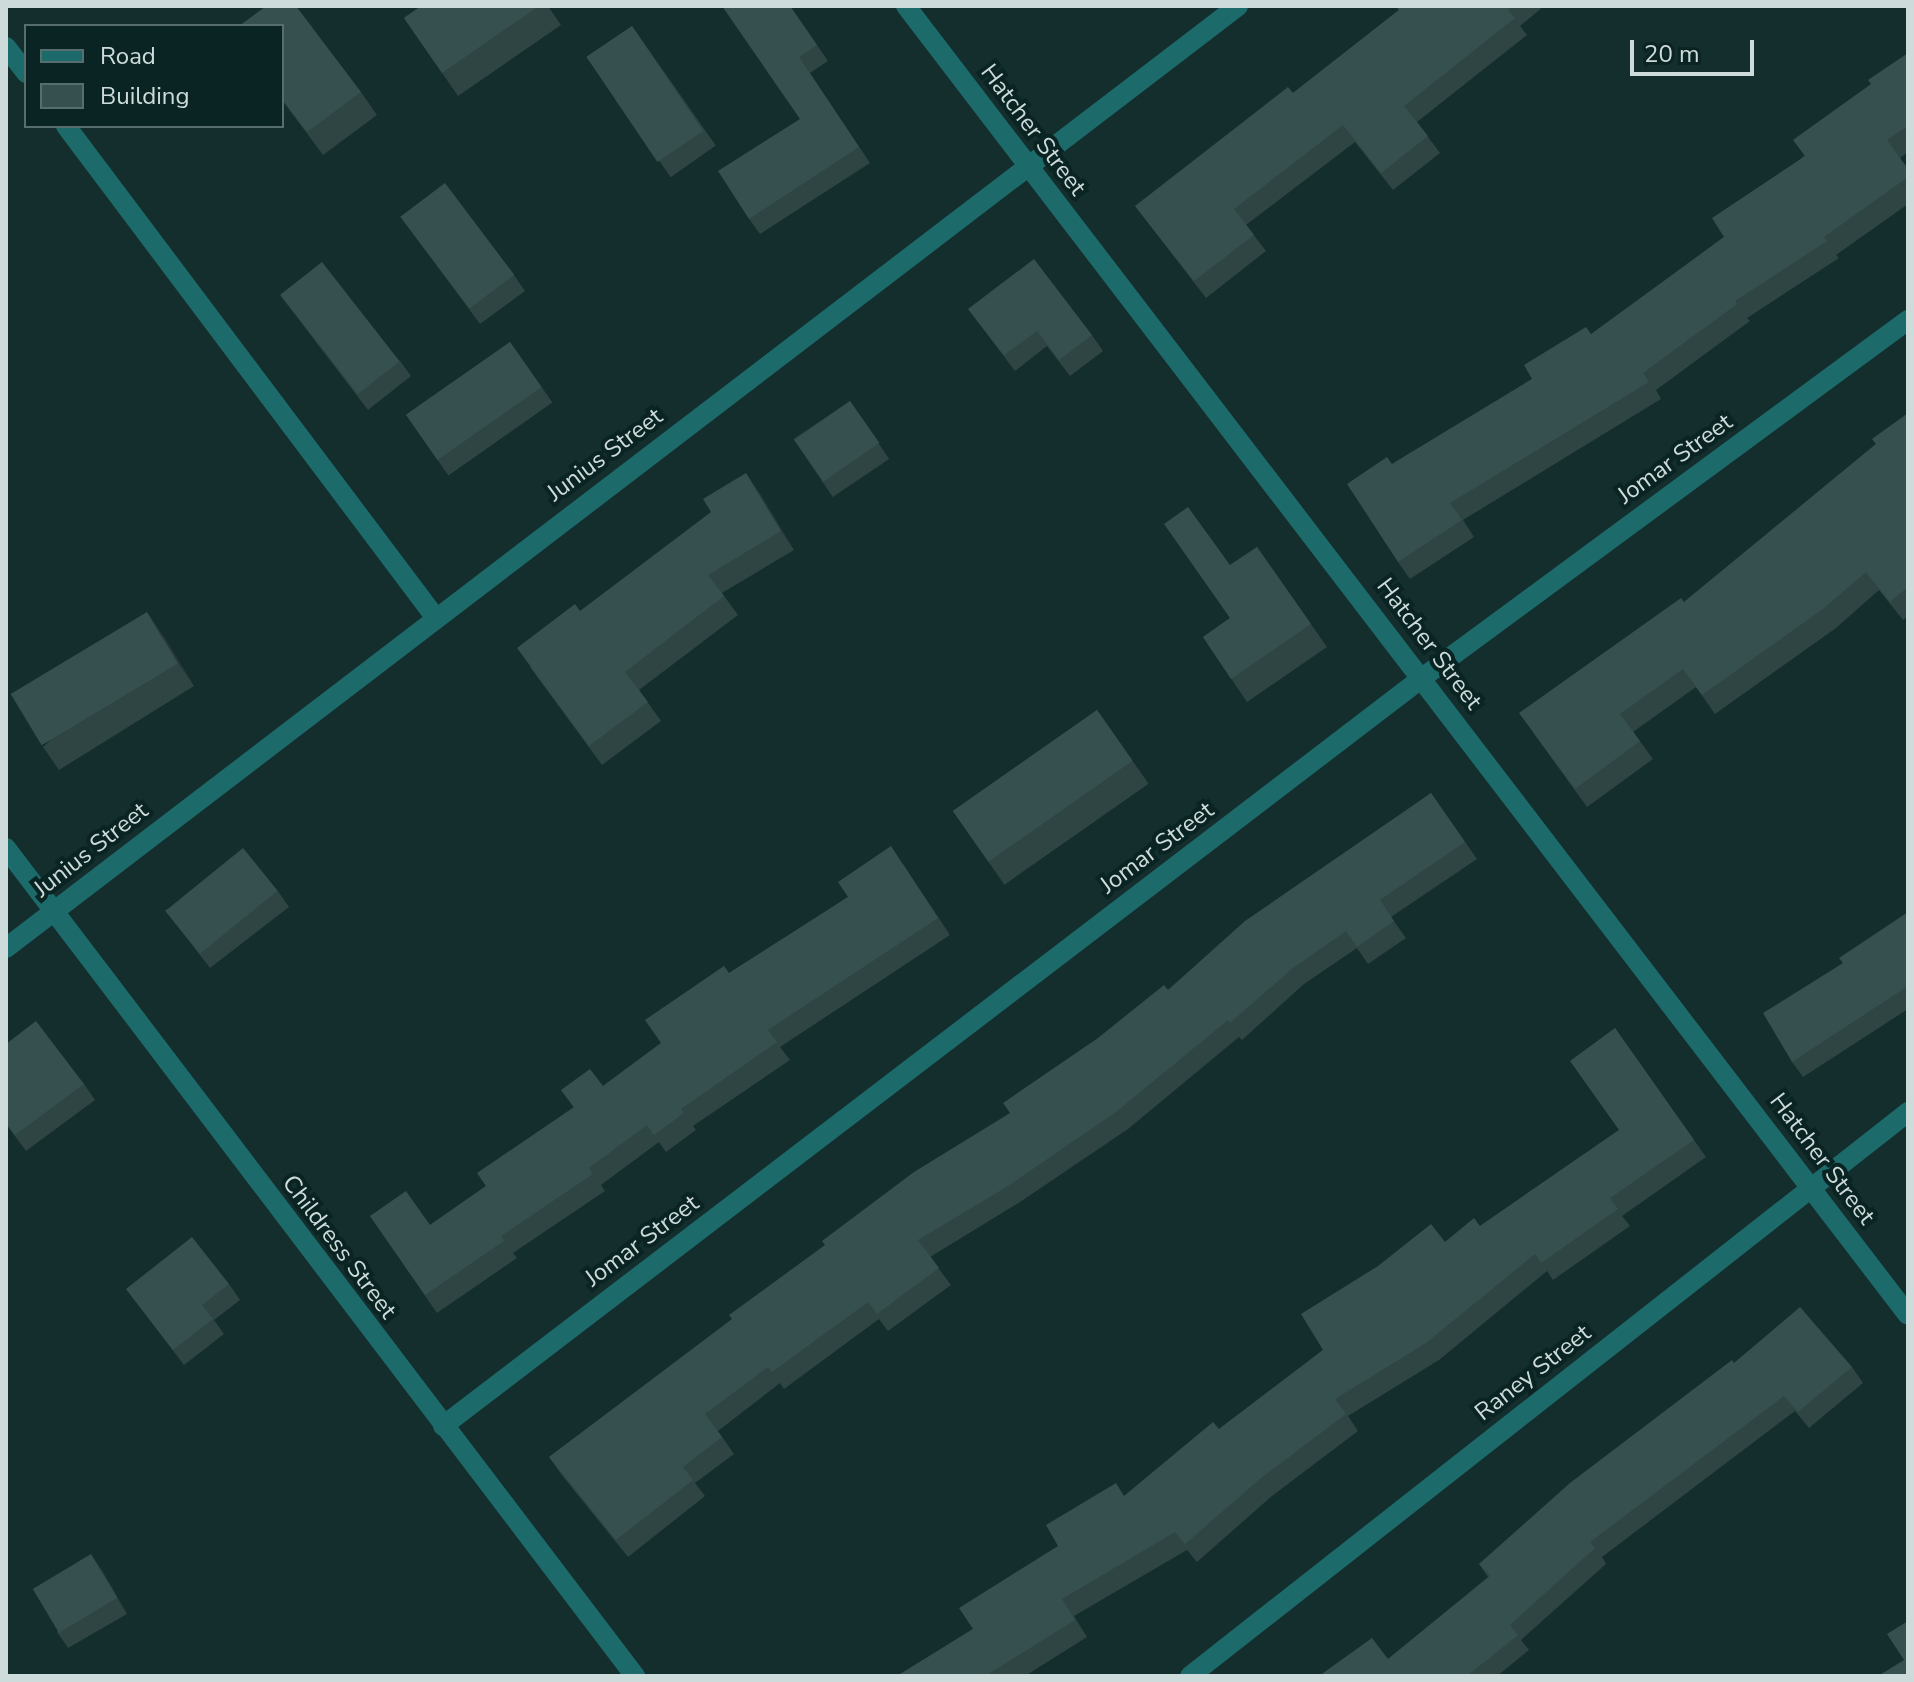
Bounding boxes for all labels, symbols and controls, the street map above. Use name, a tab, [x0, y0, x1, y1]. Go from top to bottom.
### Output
legend	[24, 24, 284, 128]
scale bar	[1634, 24, 1758, 74]
text: 20 m	[1644, 38, 1700, 70]
text: Road	[100, 40, 156, 72]
street label: Hatcher Street	[974, 59, 1092, 201]
text: Building	[100, 80, 190, 112]
street label: Junius Street	[542, 402, 668, 508]
street label: Jomar Street	[1612, 408, 1738, 510]
street label: Hatcher Street	[1370, 573, 1488, 715]
street label: Junius Street	[28, 796, 154, 904]
street label: Jomar Street	[1095, 796, 1219, 900]
street label: Hatcher Street	[1763, 1088, 1881, 1230]
street label: Childress Street	[276, 1170, 402, 1324]
street label: Jomar Street	[580, 1189, 704, 1293]
street label: Raney Street	[1469, 1319, 1597, 1427]

